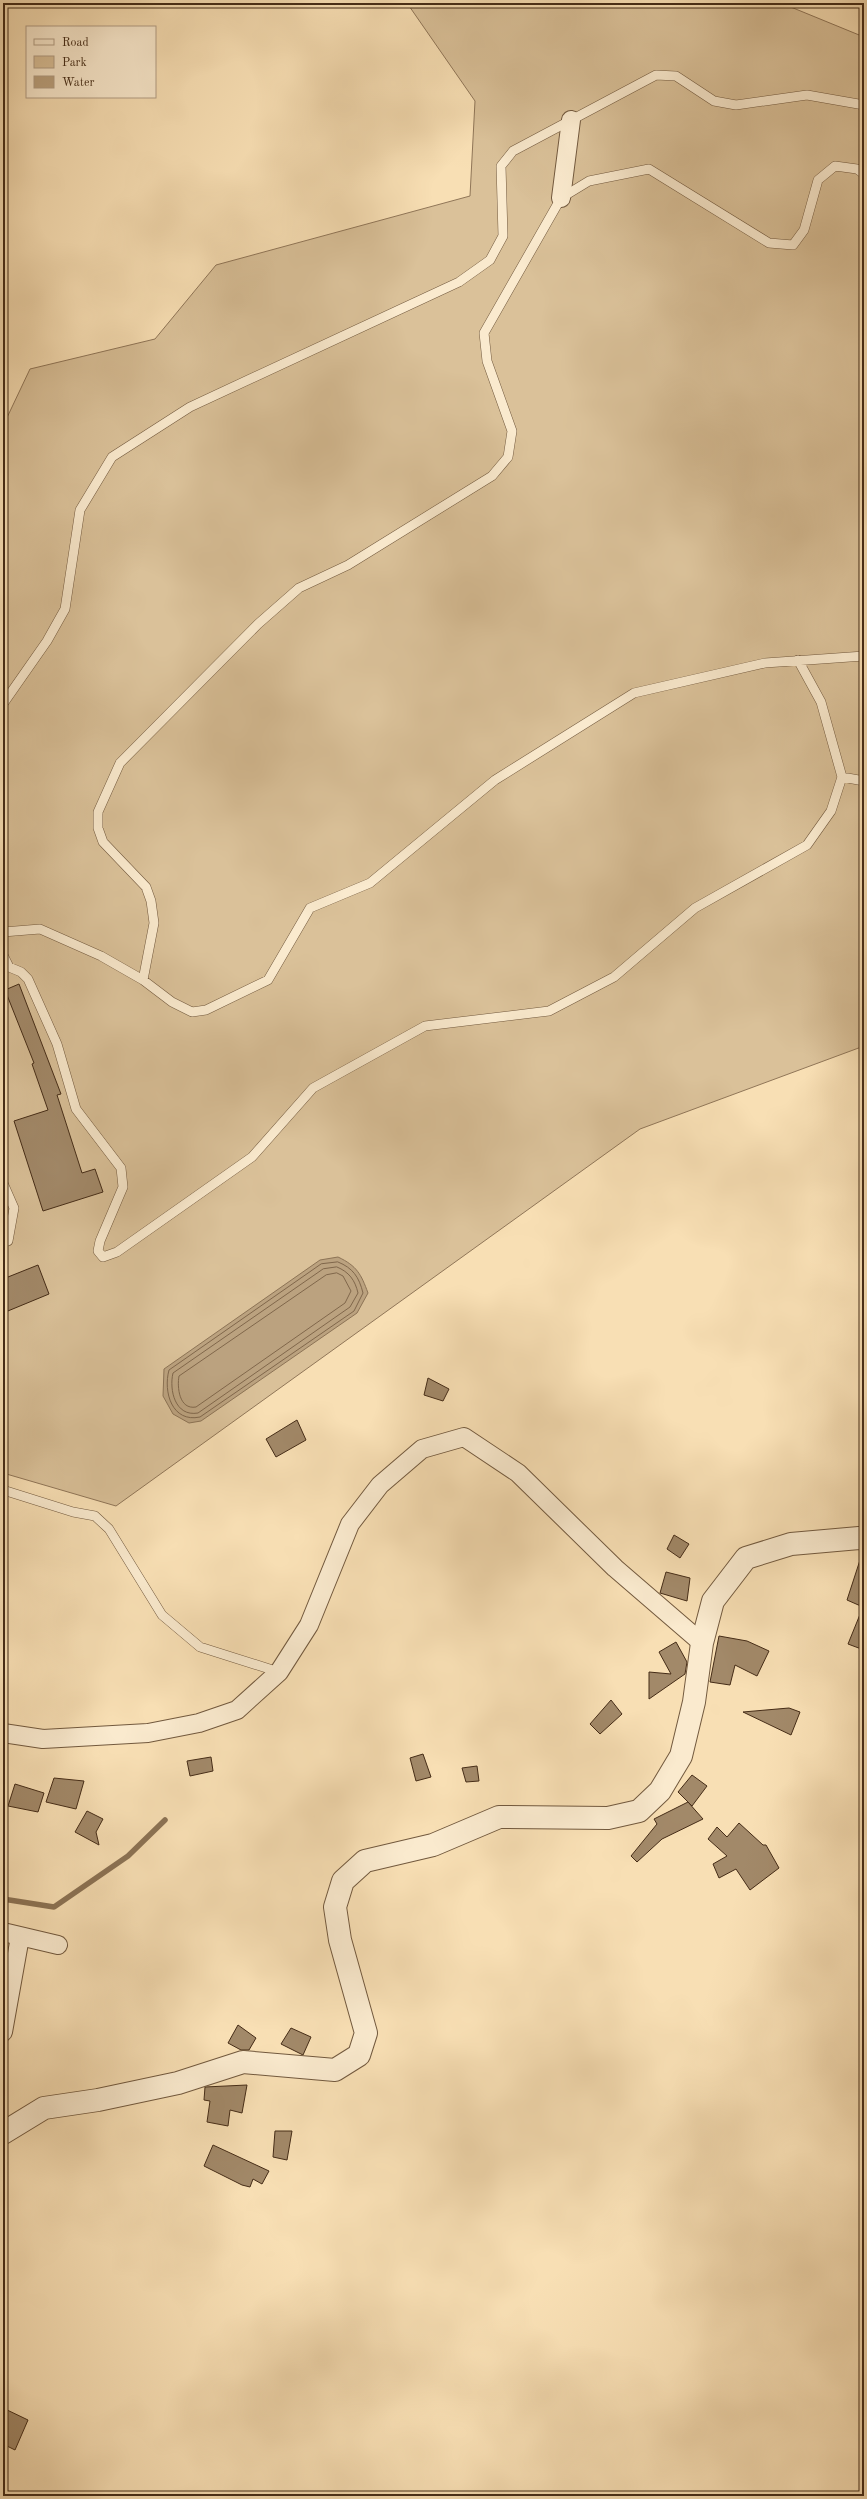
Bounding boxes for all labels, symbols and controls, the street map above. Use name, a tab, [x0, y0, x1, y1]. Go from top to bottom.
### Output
legend	[26, 26, 156, 98]
text: Road	[62, 37, 89, 49]
text: Park	[62, 57, 87, 69]
text: Water	[62, 77, 95, 89]

